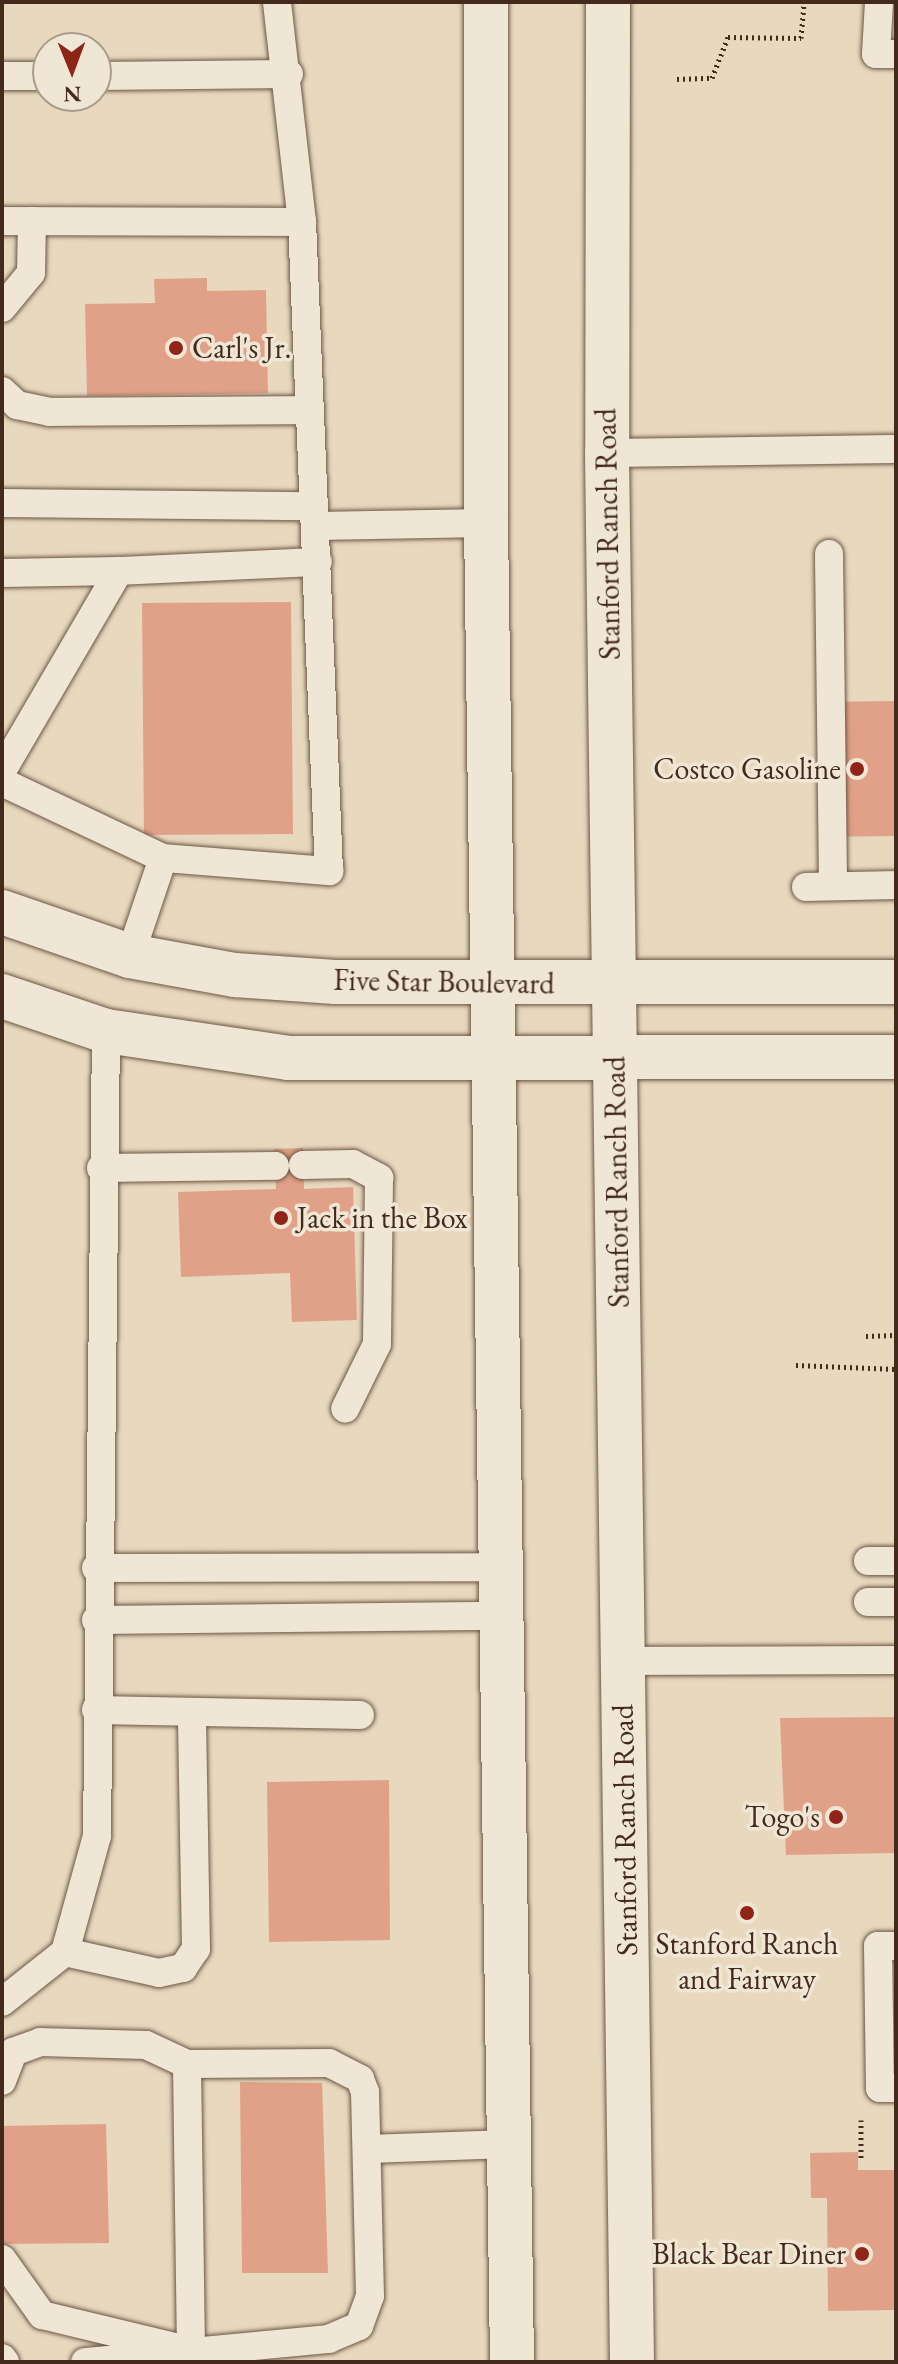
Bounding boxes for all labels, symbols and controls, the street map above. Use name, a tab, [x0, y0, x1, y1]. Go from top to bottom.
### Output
north arrow	[32, 32, 112, 112]
text: N	[63, 80, 82, 109]
place label: Carl's Jr.	[192, 330, 291, 366]
marker: Carl's Jr.	[167, 339, 185, 357]
street label: Stanford Ranch Road	[588, 408, 628, 660]
place label: Costco Gasoline	[653, 751, 841, 787]
marker: Costco Gasoline	[848, 760, 866, 778]
street label: Five Star Boulevard	[333, 962, 555, 1002]
street label: Stanford Ranch Road	[597, 1056, 637, 1308]
place label: Jack in the Box	[297, 1200, 468, 1236]
marker: Jack in the Box	[272, 1209, 290, 1227]
street label: Stanford Ranch Road	[605, 1704, 645, 1956]
place label: Togo's	[745, 1799, 820, 1835]
marker: Togo's	[827, 1808, 845, 1826]
marker: Stanford Ranch and Fairway	[738, 1904, 756, 1922]
place label: Stanford Ranch and Fairway	[656, 1926, 838, 1996]
place label: Black Bear Diner	[652, 2236, 846, 2272]
marker: Black Bear Diner	[853, 2245, 871, 2263]

